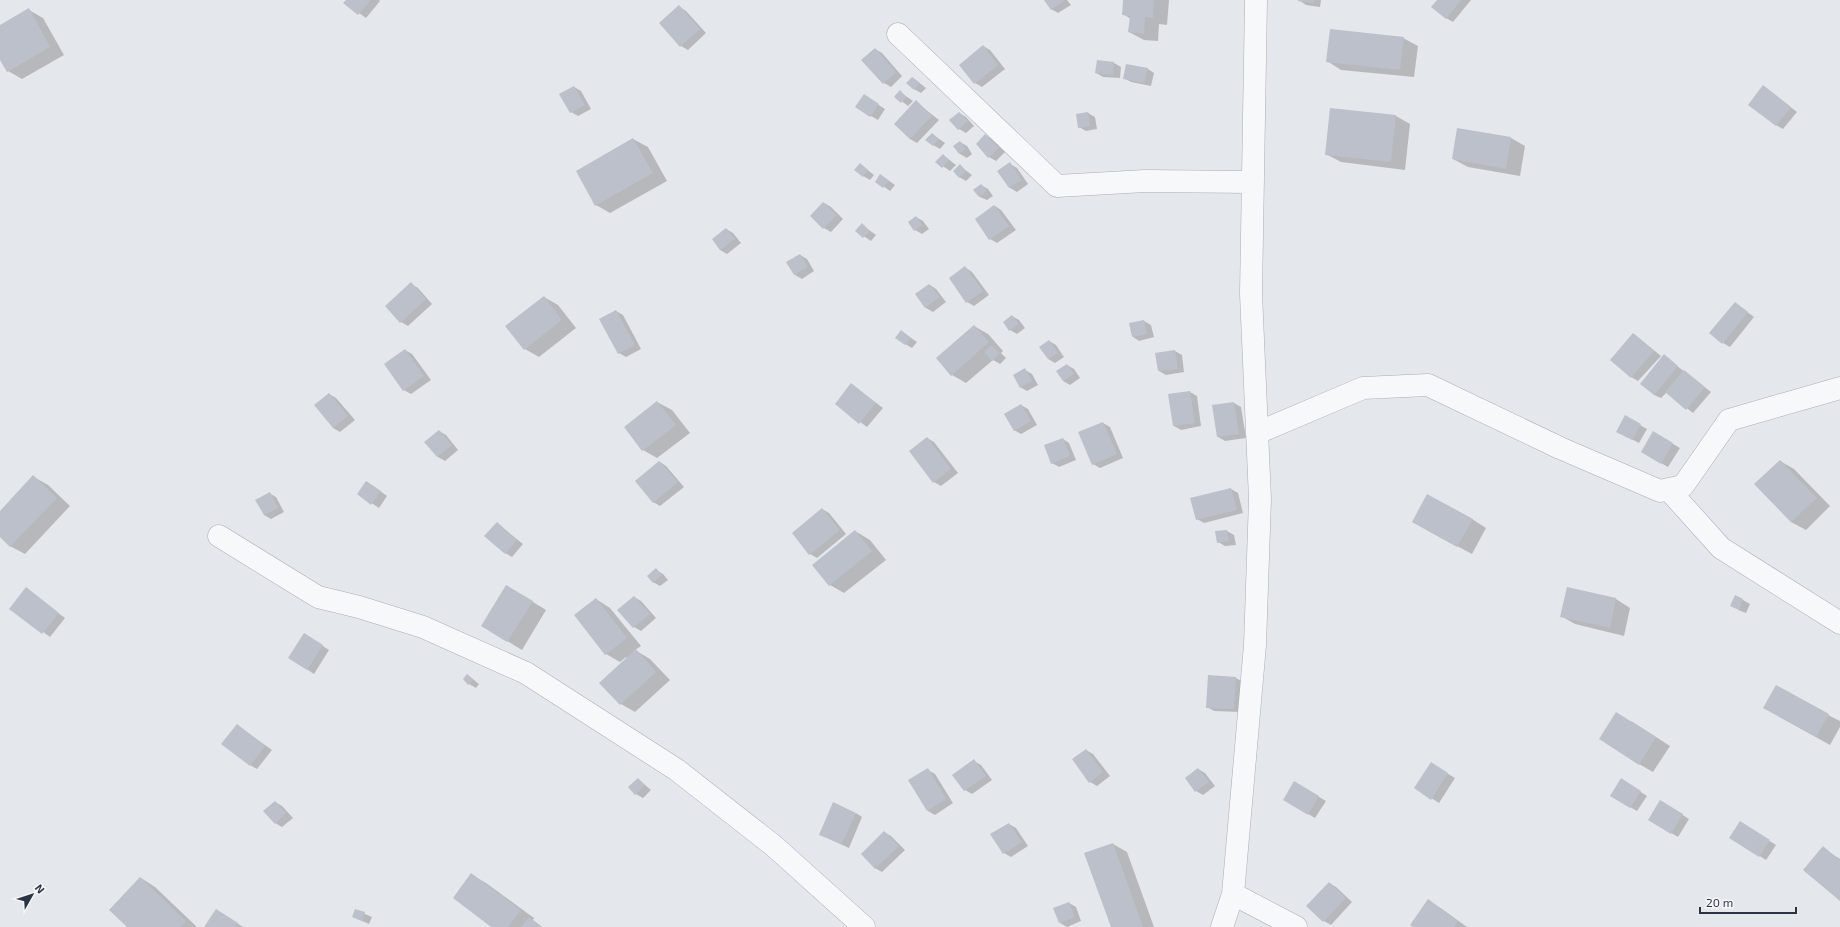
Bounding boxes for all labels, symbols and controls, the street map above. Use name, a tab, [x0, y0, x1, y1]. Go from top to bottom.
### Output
north arrow	[12, 875, 52, 915]
text: N	[33, 881, 48, 896]
scale bar	[1700, 889, 1796, 915]
text: 20 m	[1706, 895, 1733, 909]

